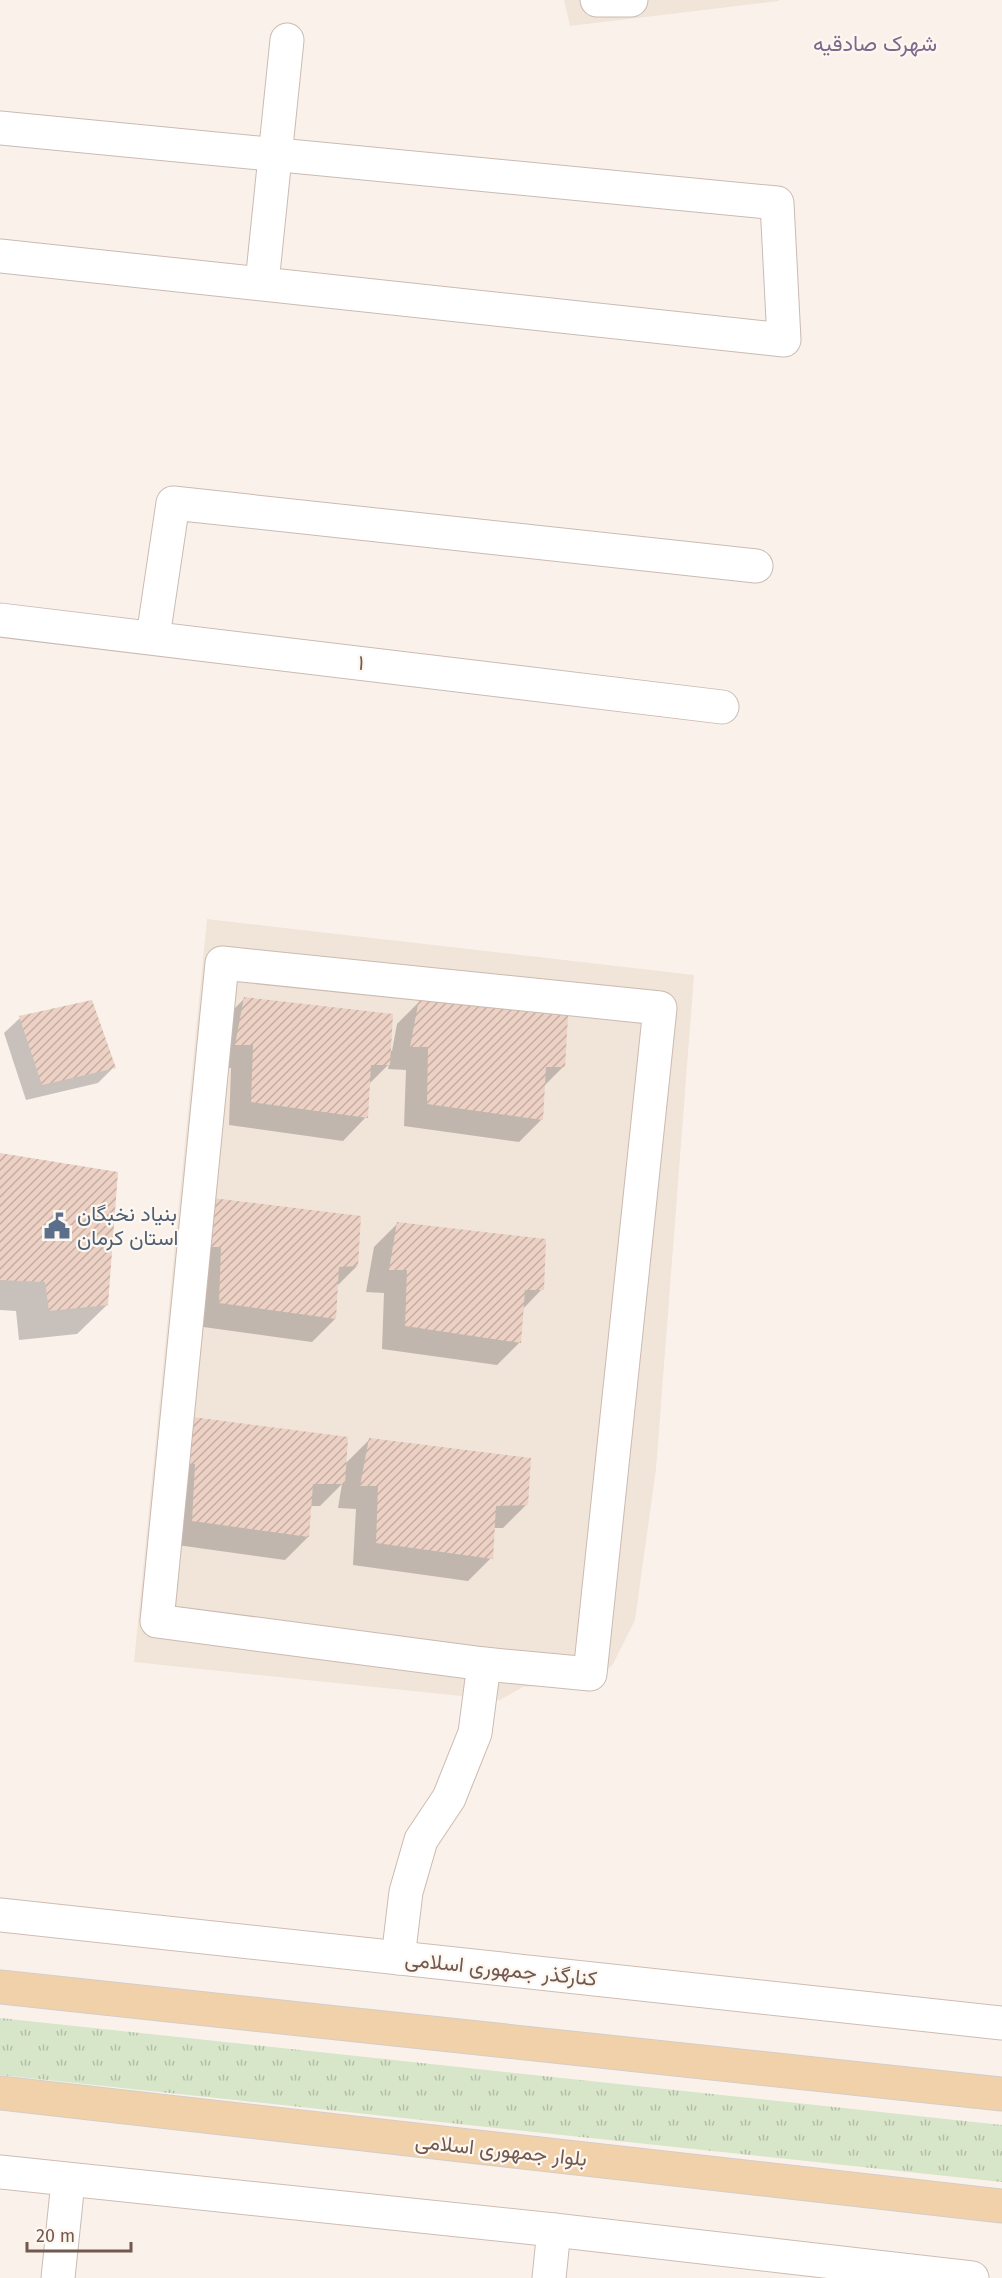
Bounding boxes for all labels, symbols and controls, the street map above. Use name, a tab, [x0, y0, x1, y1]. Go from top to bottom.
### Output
district label: شهرک صادقیه	[813, 30, 937, 57]
street label: ۱	[356, 650, 366, 676]
place label: بنیاد نخبگان استان کرمان	[77, 1201, 178, 1251]
public building icon: بنیاد نخبگان استان کرمان	[42, 1211, 72, 1241]
street label: کنارگذر جمهوری اسلامی	[404, 1946, 598, 1992]
street label: بلوار جمهوری اسلامی	[414, 2128, 588, 2172]
scale bar	[27, 2215, 130, 2253]
text: 20 m	[36, 2225, 75, 2247]

